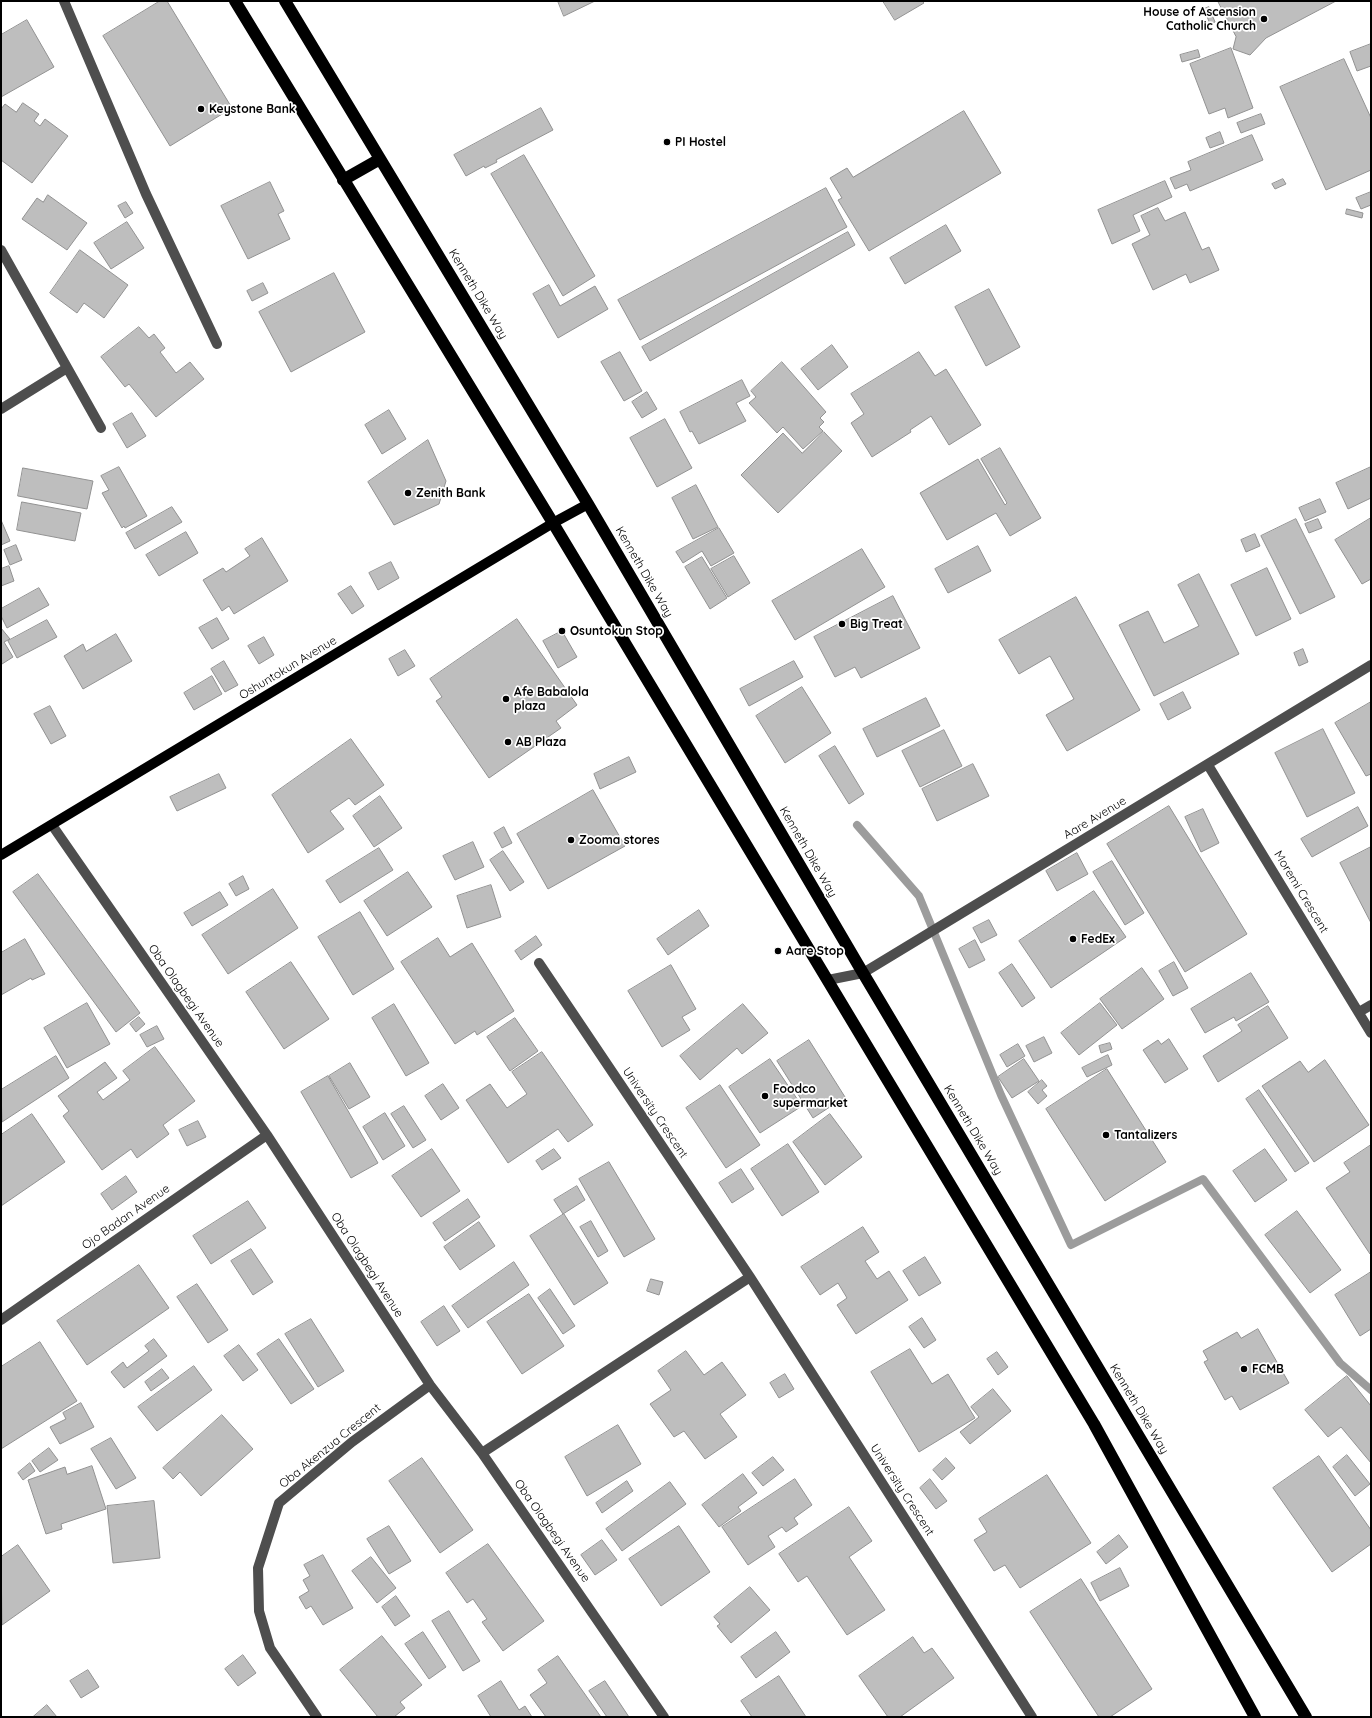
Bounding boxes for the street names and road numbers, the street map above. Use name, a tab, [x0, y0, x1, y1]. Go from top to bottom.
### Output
street label: Kenneth Dike Way	[445, 246, 511, 342]
street label: Kenneth Dike Way	[612, 524, 676, 620]
street label: Oshuntokun Avenue	[237, 633, 339, 703]
street label: Aare Avenue	[1061, 794, 1129, 842]
street label: Kenneth Dike Way	[776, 804, 840, 900]
street label: Moremi Crescent	[1271, 848, 1331, 936]
street label: Oba Olagbegi Avenue	[145, 942, 227, 1050]
street label: University Crescent	[619, 1065, 691, 1161]
street label: Kenneth Dike Way	[940, 1082, 1006, 1178]
street label: Ojo Badan Avenue	[79, 1181, 173, 1253]
street label: Oba Olagbegi Avenue	[328, 1210, 406, 1320]
street label: Kenneth Dike Way	[1106, 1361, 1172, 1457]
street label: Oba Akenzua Crescent	[276, 1401, 384, 1491]
street label: University Crescent	[867, 1441, 937, 1539]
street label: Oba Olagbegi Avenue	[511, 1477, 593, 1585]

